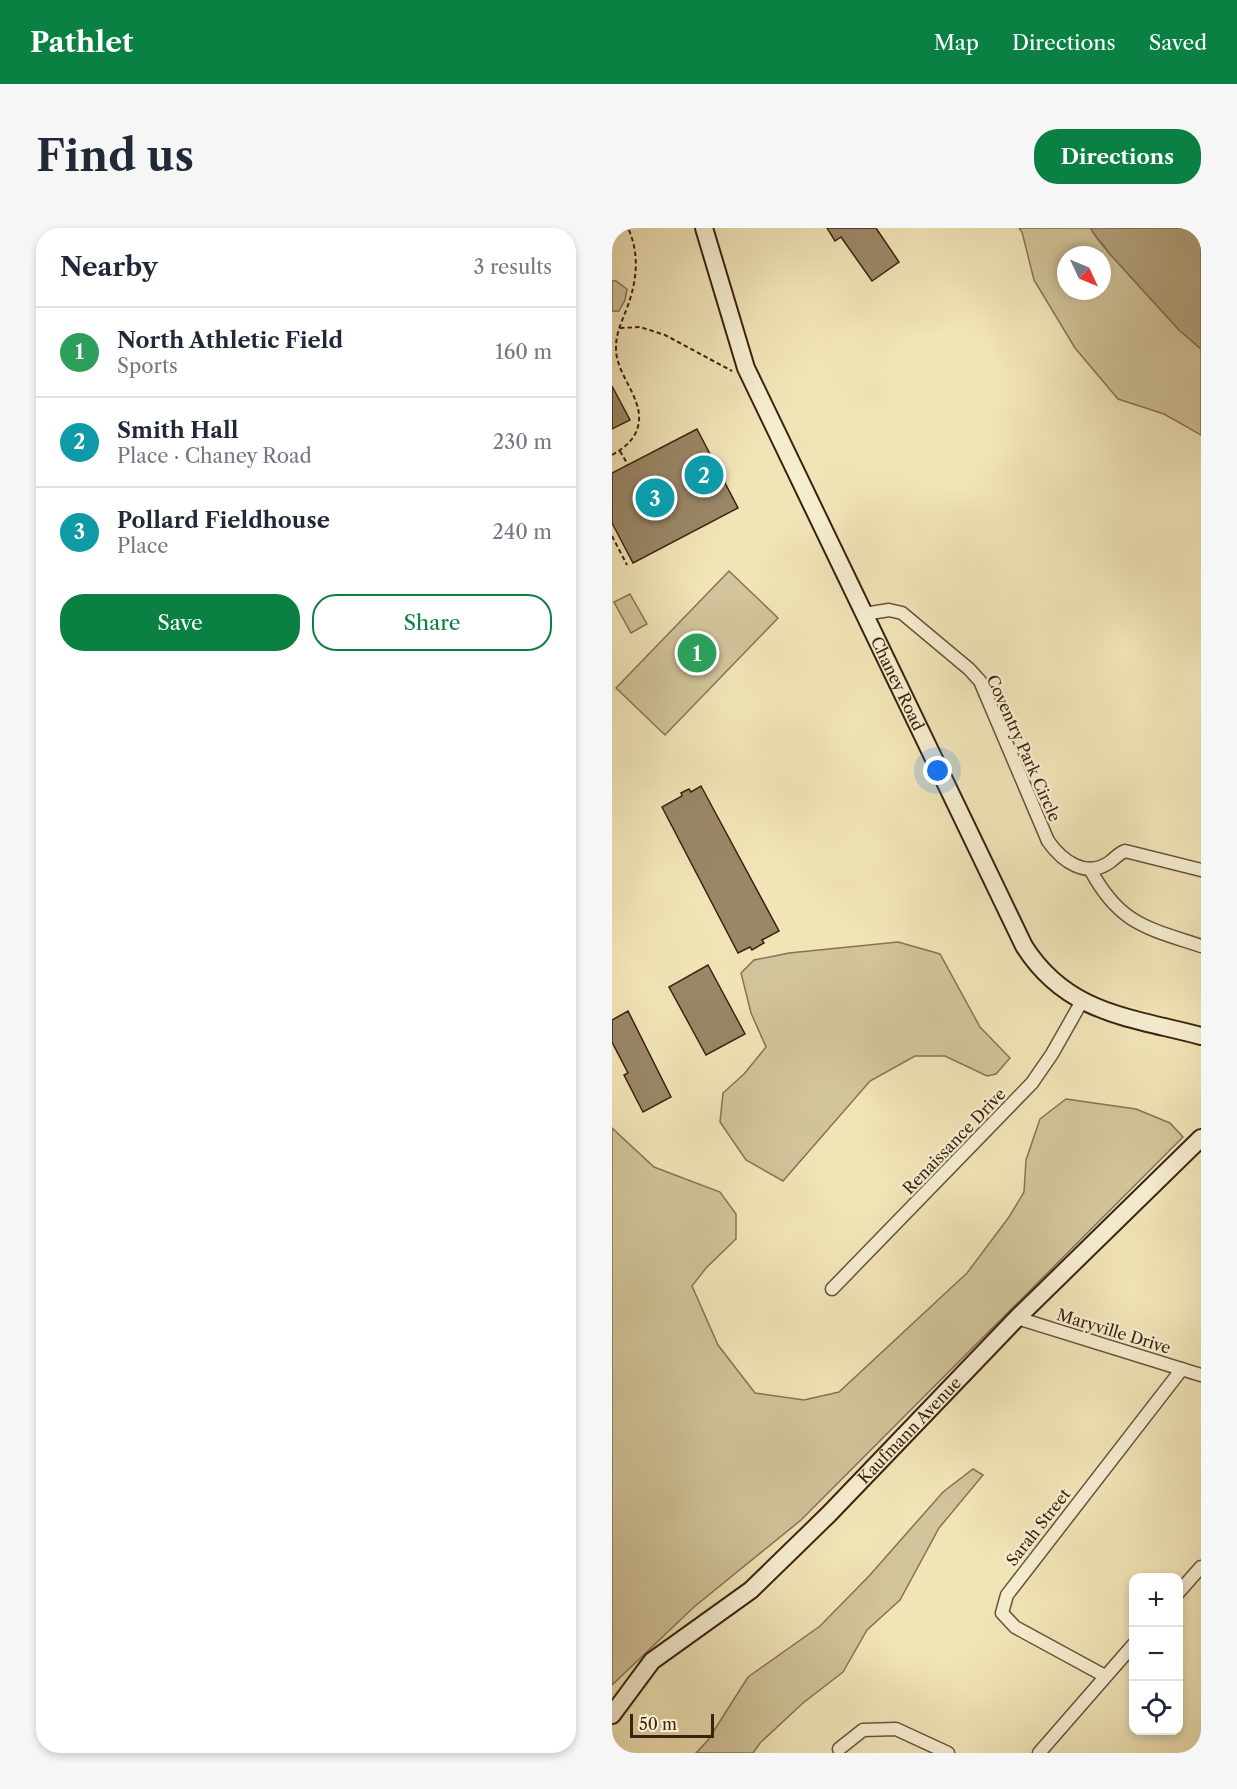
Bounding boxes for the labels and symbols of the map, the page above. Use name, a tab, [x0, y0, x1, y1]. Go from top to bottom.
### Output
north arrow	[1057, 246, 1111, 300]
pin: 2	[684, 452, 724, 498]
pin: 3	[636, 476, 675, 520]
pin: 1	[678, 630, 716, 676]
street label: Chaney Road	[867, 633, 929, 734]
street label: Coventry Park Circle	[983, 672, 1065, 824]
your location	[923, 756, 952, 785]
street label: Renaissance Drive	[898, 1084, 1010, 1198]
street label: Maryville Drive	[1055, 1304, 1173, 1358]
street label: Kaufmann Avenue	[854, 1373, 965, 1488]
street label: Sarah Street	[1002, 1484, 1075, 1570]
scale bar	[630, 1711, 714, 1738]

